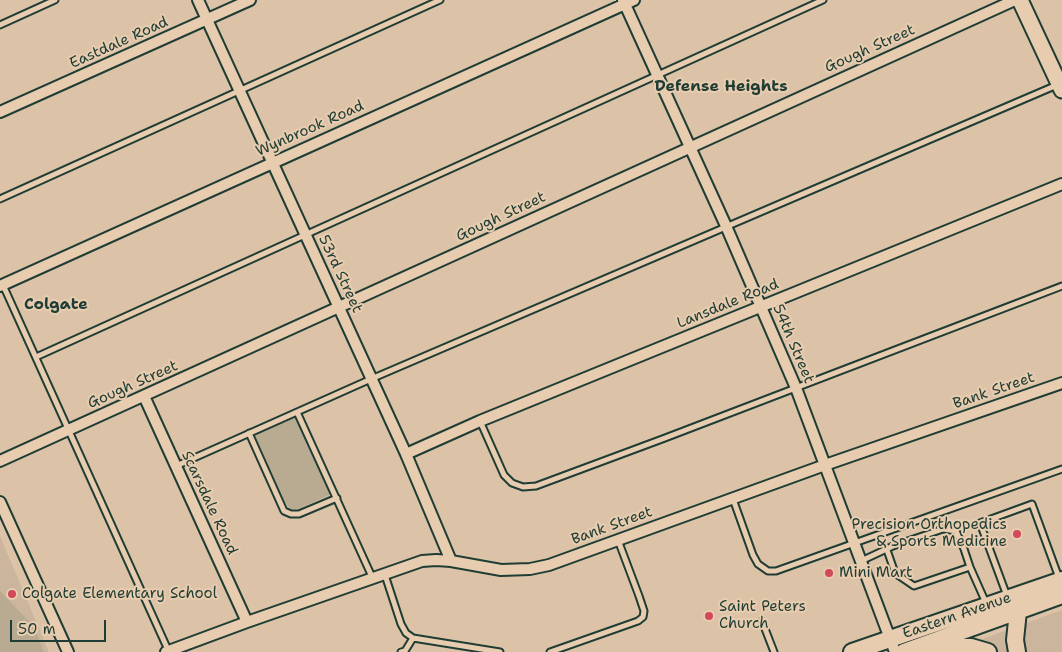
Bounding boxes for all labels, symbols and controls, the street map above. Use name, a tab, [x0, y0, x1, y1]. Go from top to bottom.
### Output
street label: Eastdale Road	[67, 13, 171, 73]
street label: Gough Street	[822, 21, 918, 77]
district label: Defense Heights	[654, 77, 788, 97]
street label: Wynbrook Road	[253, 97, 367, 161]
street label: Gough Street	[453, 188, 549, 246]
street label: 53rd Street	[314, 232, 366, 316]
street label: Lansdale Road	[675, 275, 781, 333]
district label: Colgate	[24, 295, 88, 315]
street label: 54th Street	[768, 302, 818, 386]
street label: Gough Street	[85, 357, 181, 413]
street label: Bank Street	[951, 369, 1037, 413]
street label: Scarsdale Road	[177, 448, 241, 558]
street label: Bank Street	[569, 503, 655, 549]
place label: Precision Orthopedics & Sports Medicine	[852, 516, 1007, 551]
marker: Precision Orthopedics & Sports Medicine	[1011, 528, 1023, 540]
place label: Mini Mart	[839, 564, 913, 582]
marker: Mini Mart	[823, 567, 835, 579]
place label: Colgate Elementary School	[22, 585, 217, 603]
marker: Colgate Elementary School	[6, 588, 18, 600]
street label: Eastern Avenue	[900, 589, 1014, 643]
place label: Saint Peters Church	[719, 598, 806, 633]
scale bar	[12, 610, 109, 642]
marker: Saint Peters Church	[703, 610, 715, 622]
text: 50 m	[18, 619, 56, 639]

